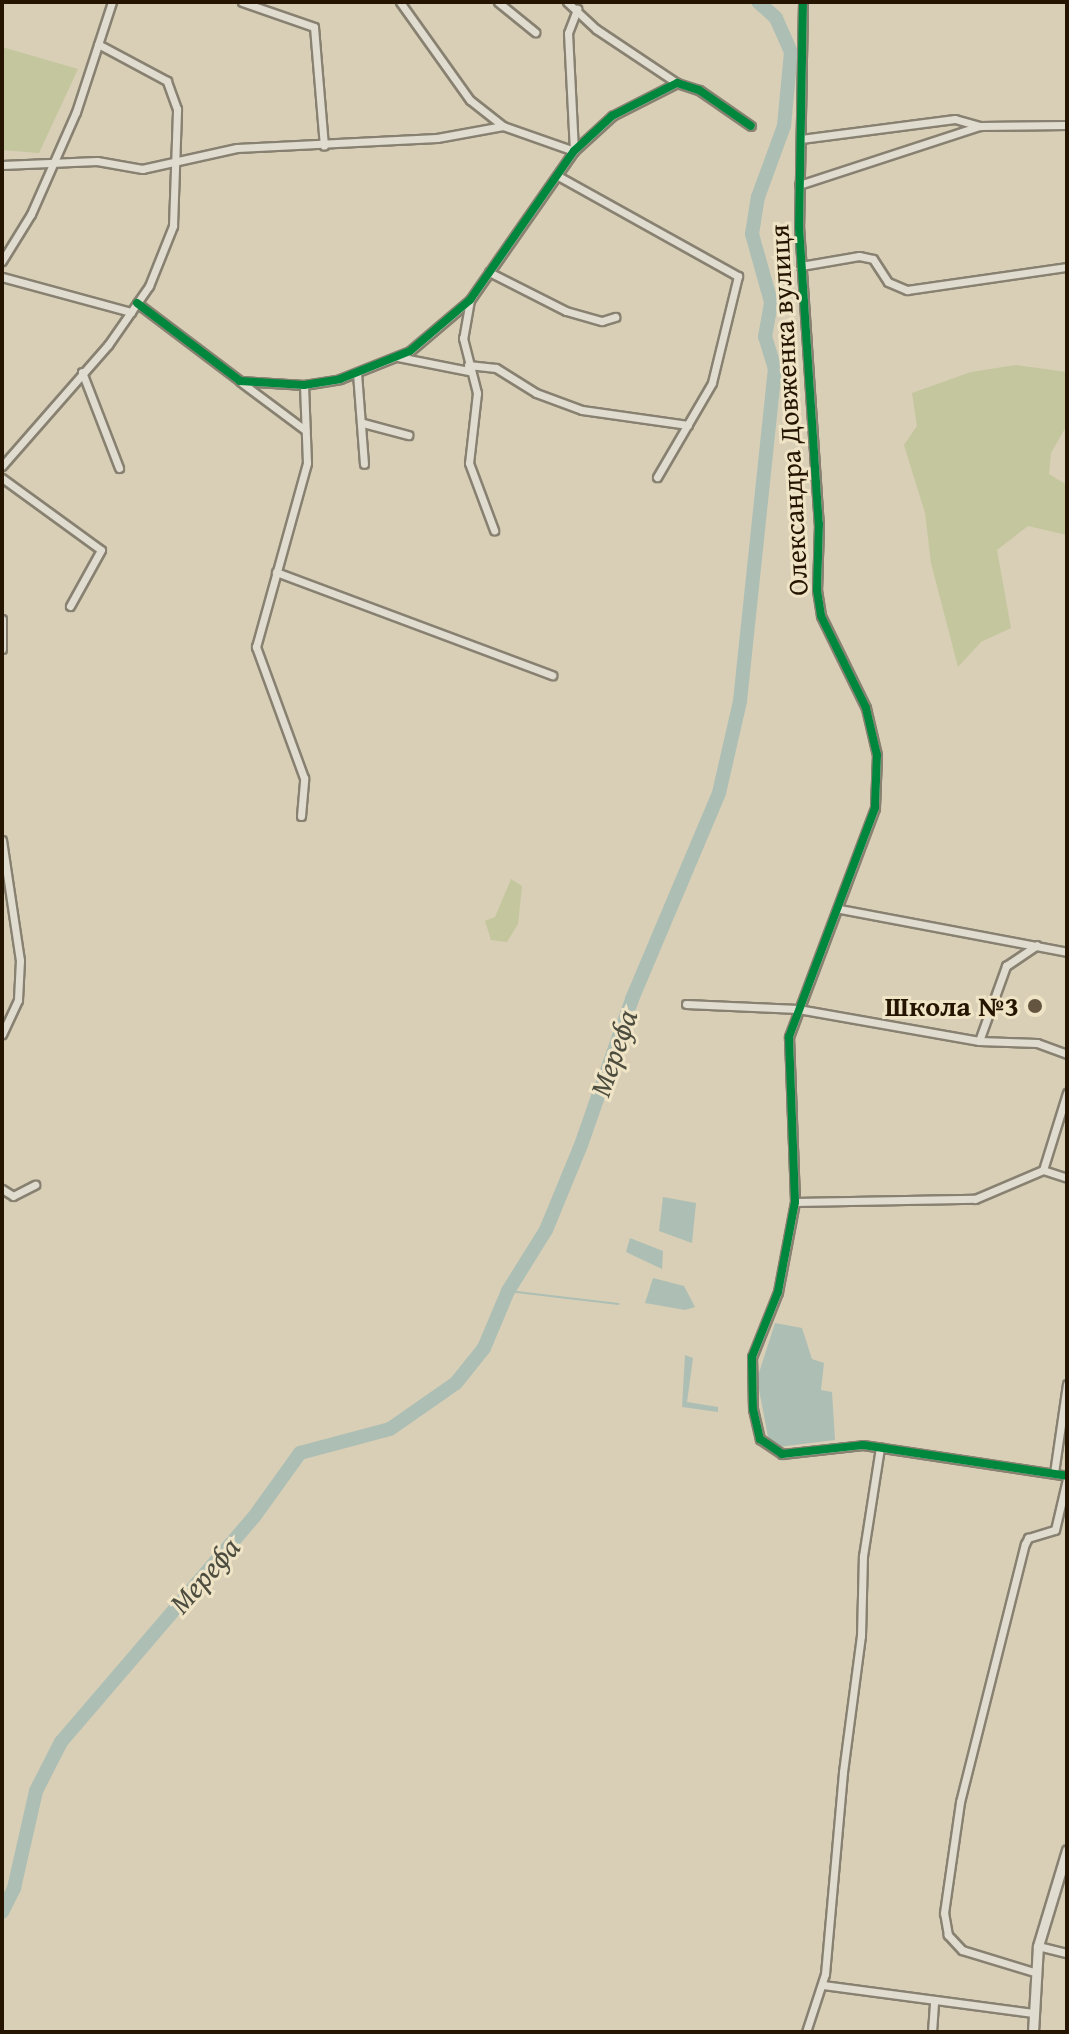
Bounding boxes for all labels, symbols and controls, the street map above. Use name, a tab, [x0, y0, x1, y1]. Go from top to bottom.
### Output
street label: Олександра Довженка вулиця	[761, 223, 815, 597]
place label: Школа №3	[885, 989, 1019, 1023]
marker: Школа №3	[1026, 997, 1044, 1015]
water label: Мерефа	[581, 1005, 645, 1101]
water label: Мерефа	[161, 1529, 247, 1621]

